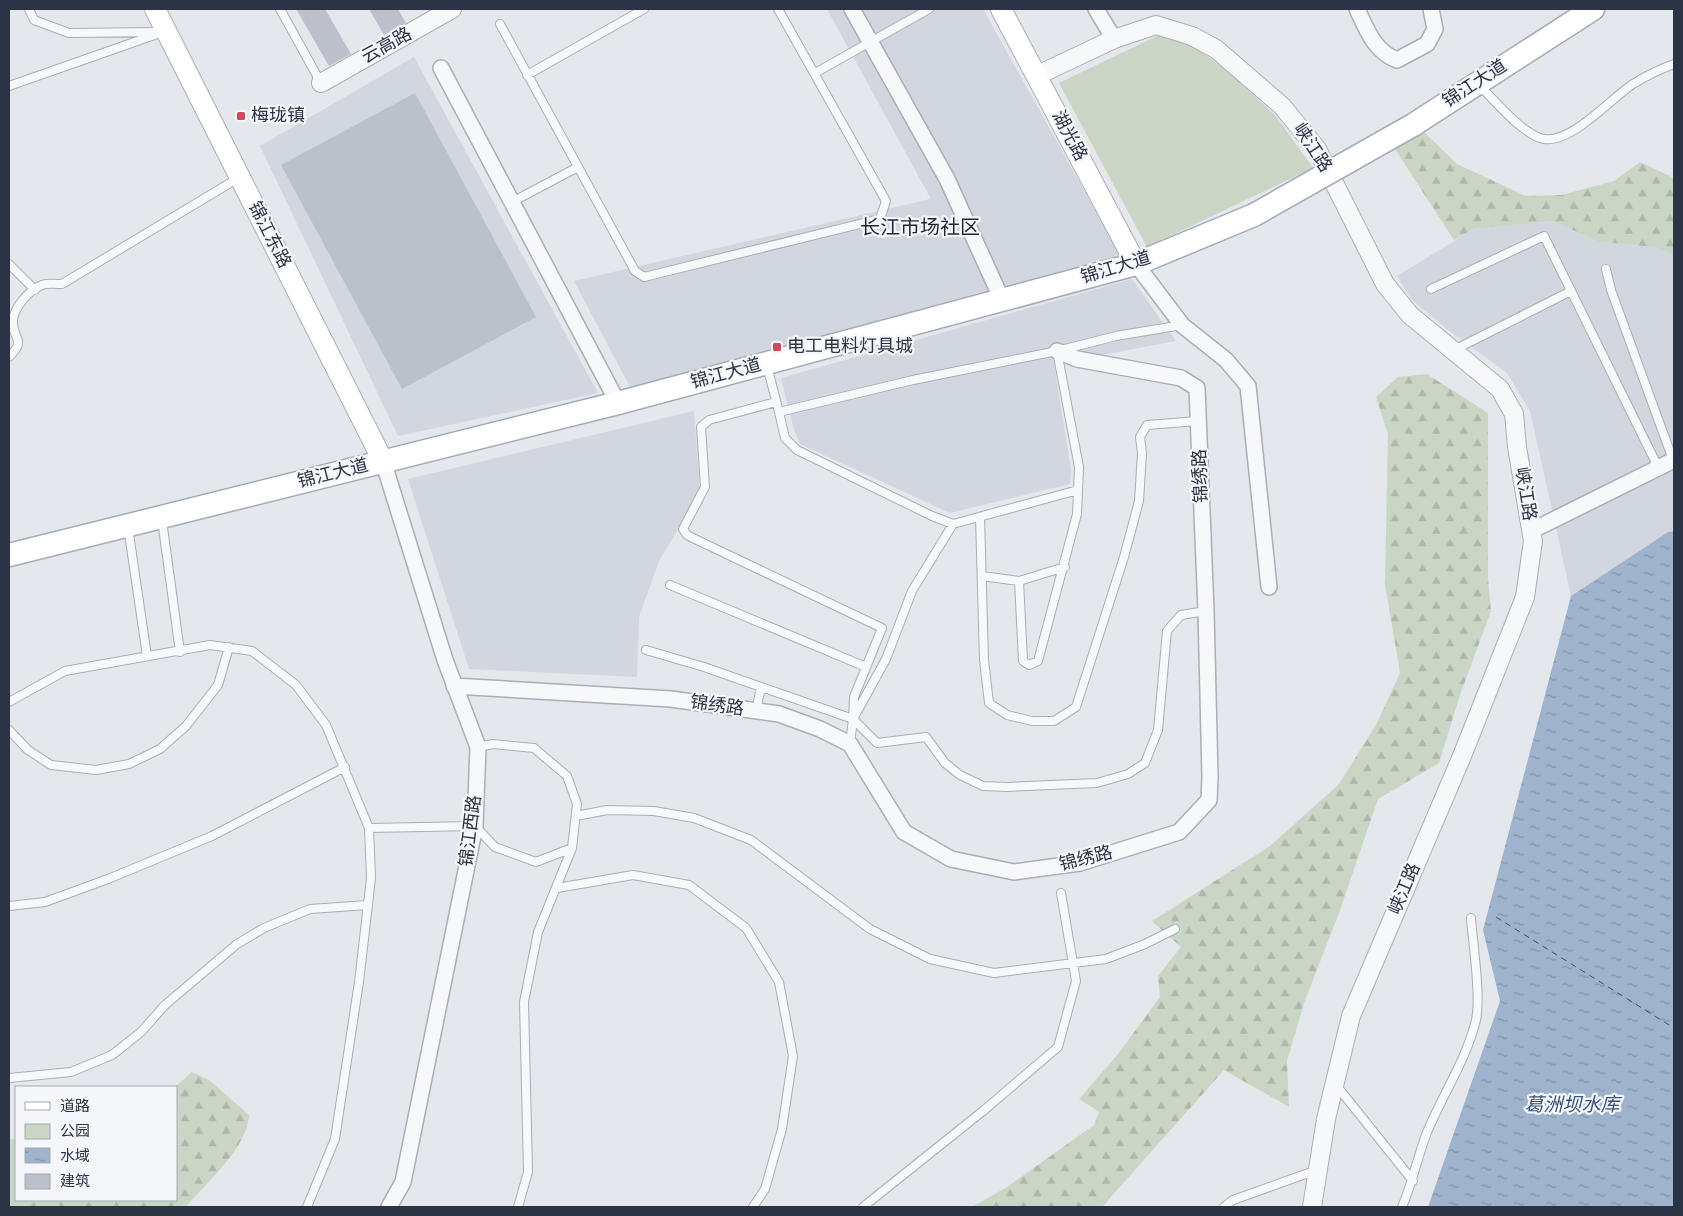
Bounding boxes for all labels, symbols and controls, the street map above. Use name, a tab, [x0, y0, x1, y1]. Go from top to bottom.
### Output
street label: 云高路	[358, 23, 415, 67]
street label: 锦江大道	[1439, 55, 1510, 111]
place label: 梅珑镇	[251, 105, 305, 125]
street label: 湖光路	[1048, 107, 1091, 164]
marker: 梅珑镇	[235, 110, 247, 122]
street label: 峡江路	[1290, 119, 1336, 176]
street label: 锦江东路	[245, 198, 295, 271]
district label: 长江市场社区	[860, 217, 980, 238]
street label: 锦江大道	[1078, 247, 1153, 287]
place label: 电工电料灯具城	[787, 336, 913, 356]
marker: 电工电料灯具城	[771, 341, 783, 353]
street label: 锦江大道	[688, 354, 763, 392]
street label: 锦绣路	[1189, 449, 1211, 503]
street label: 锦江大道	[295, 455, 370, 491]
street label: 峡江路	[1512, 466, 1540, 522]
street label: 锦绣路	[689, 691, 745, 719]
street label: 锦江西路	[456, 794, 484, 868]
street label: 锦绣路	[1057, 842, 1114, 874]
street label: 峡江路	[1384, 860, 1424, 917]
legend	[15, 1086, 178, 1201]
water label: 葛洲坝水库	[1524, 1095, 1622, 1115]
text: 道路	[60, 1098, 90, 1114]
text: 公园	[60, 1123, 90, 1139]
text: 水域	[60, 1148, 90, 1164]
text: 建筑	[60, 1173, 90, 1189]

